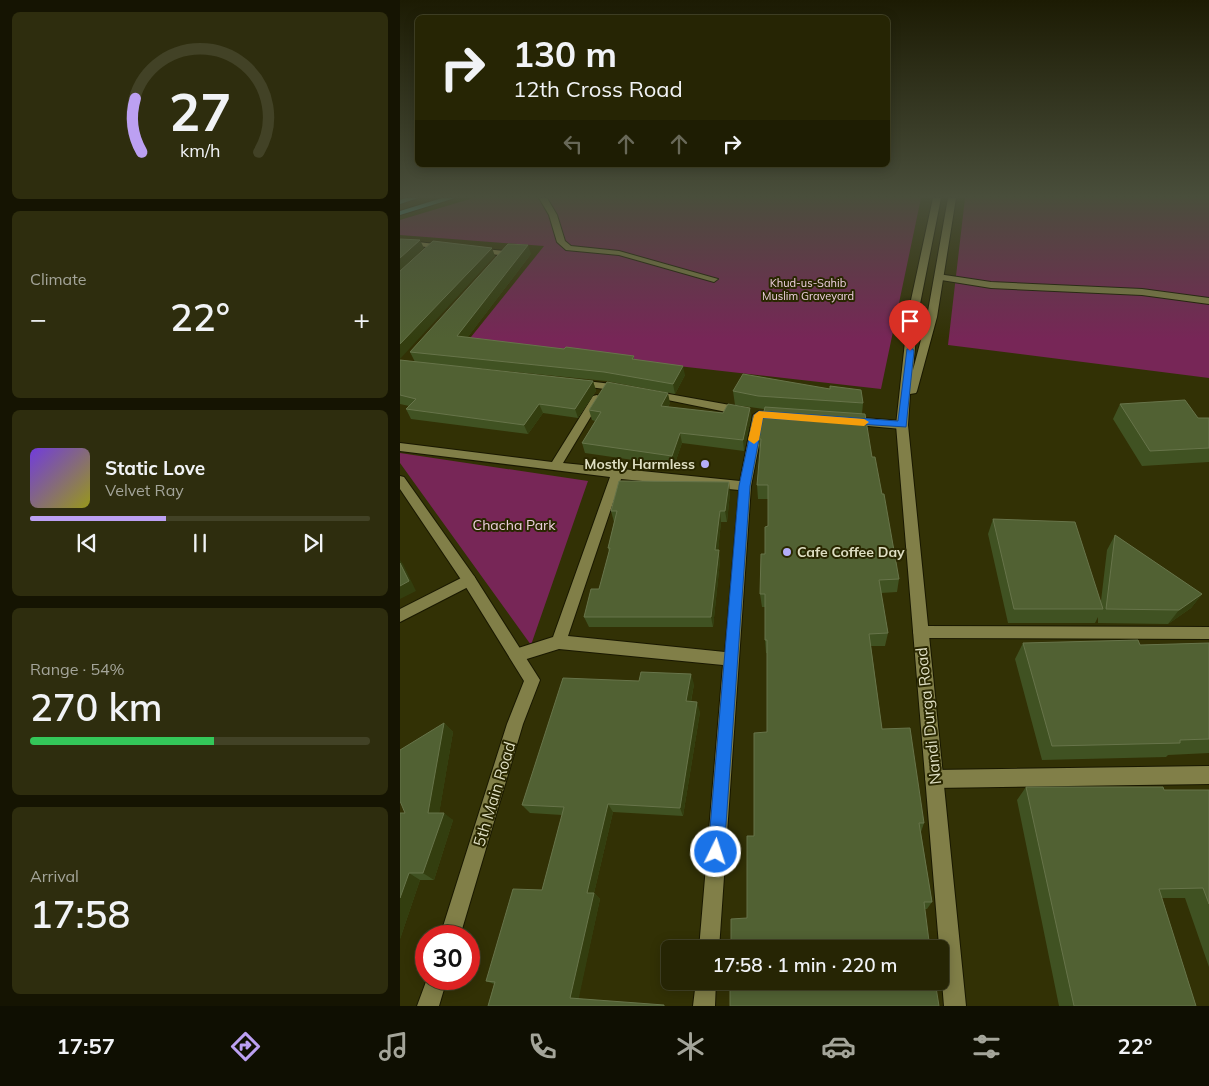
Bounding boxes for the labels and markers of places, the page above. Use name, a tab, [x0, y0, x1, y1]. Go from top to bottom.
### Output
pin	[889, 300, 931, 351]
place label: Mostly Harmless	[584, 455, 695, 473]
marker: Mostly Harmless	[699, 458, 711, 470]
place label: Cafe Coffee Day	[797, 543, 905, 561]
marker: Cafe Coffee Day	[781, 546, 793, 558]

